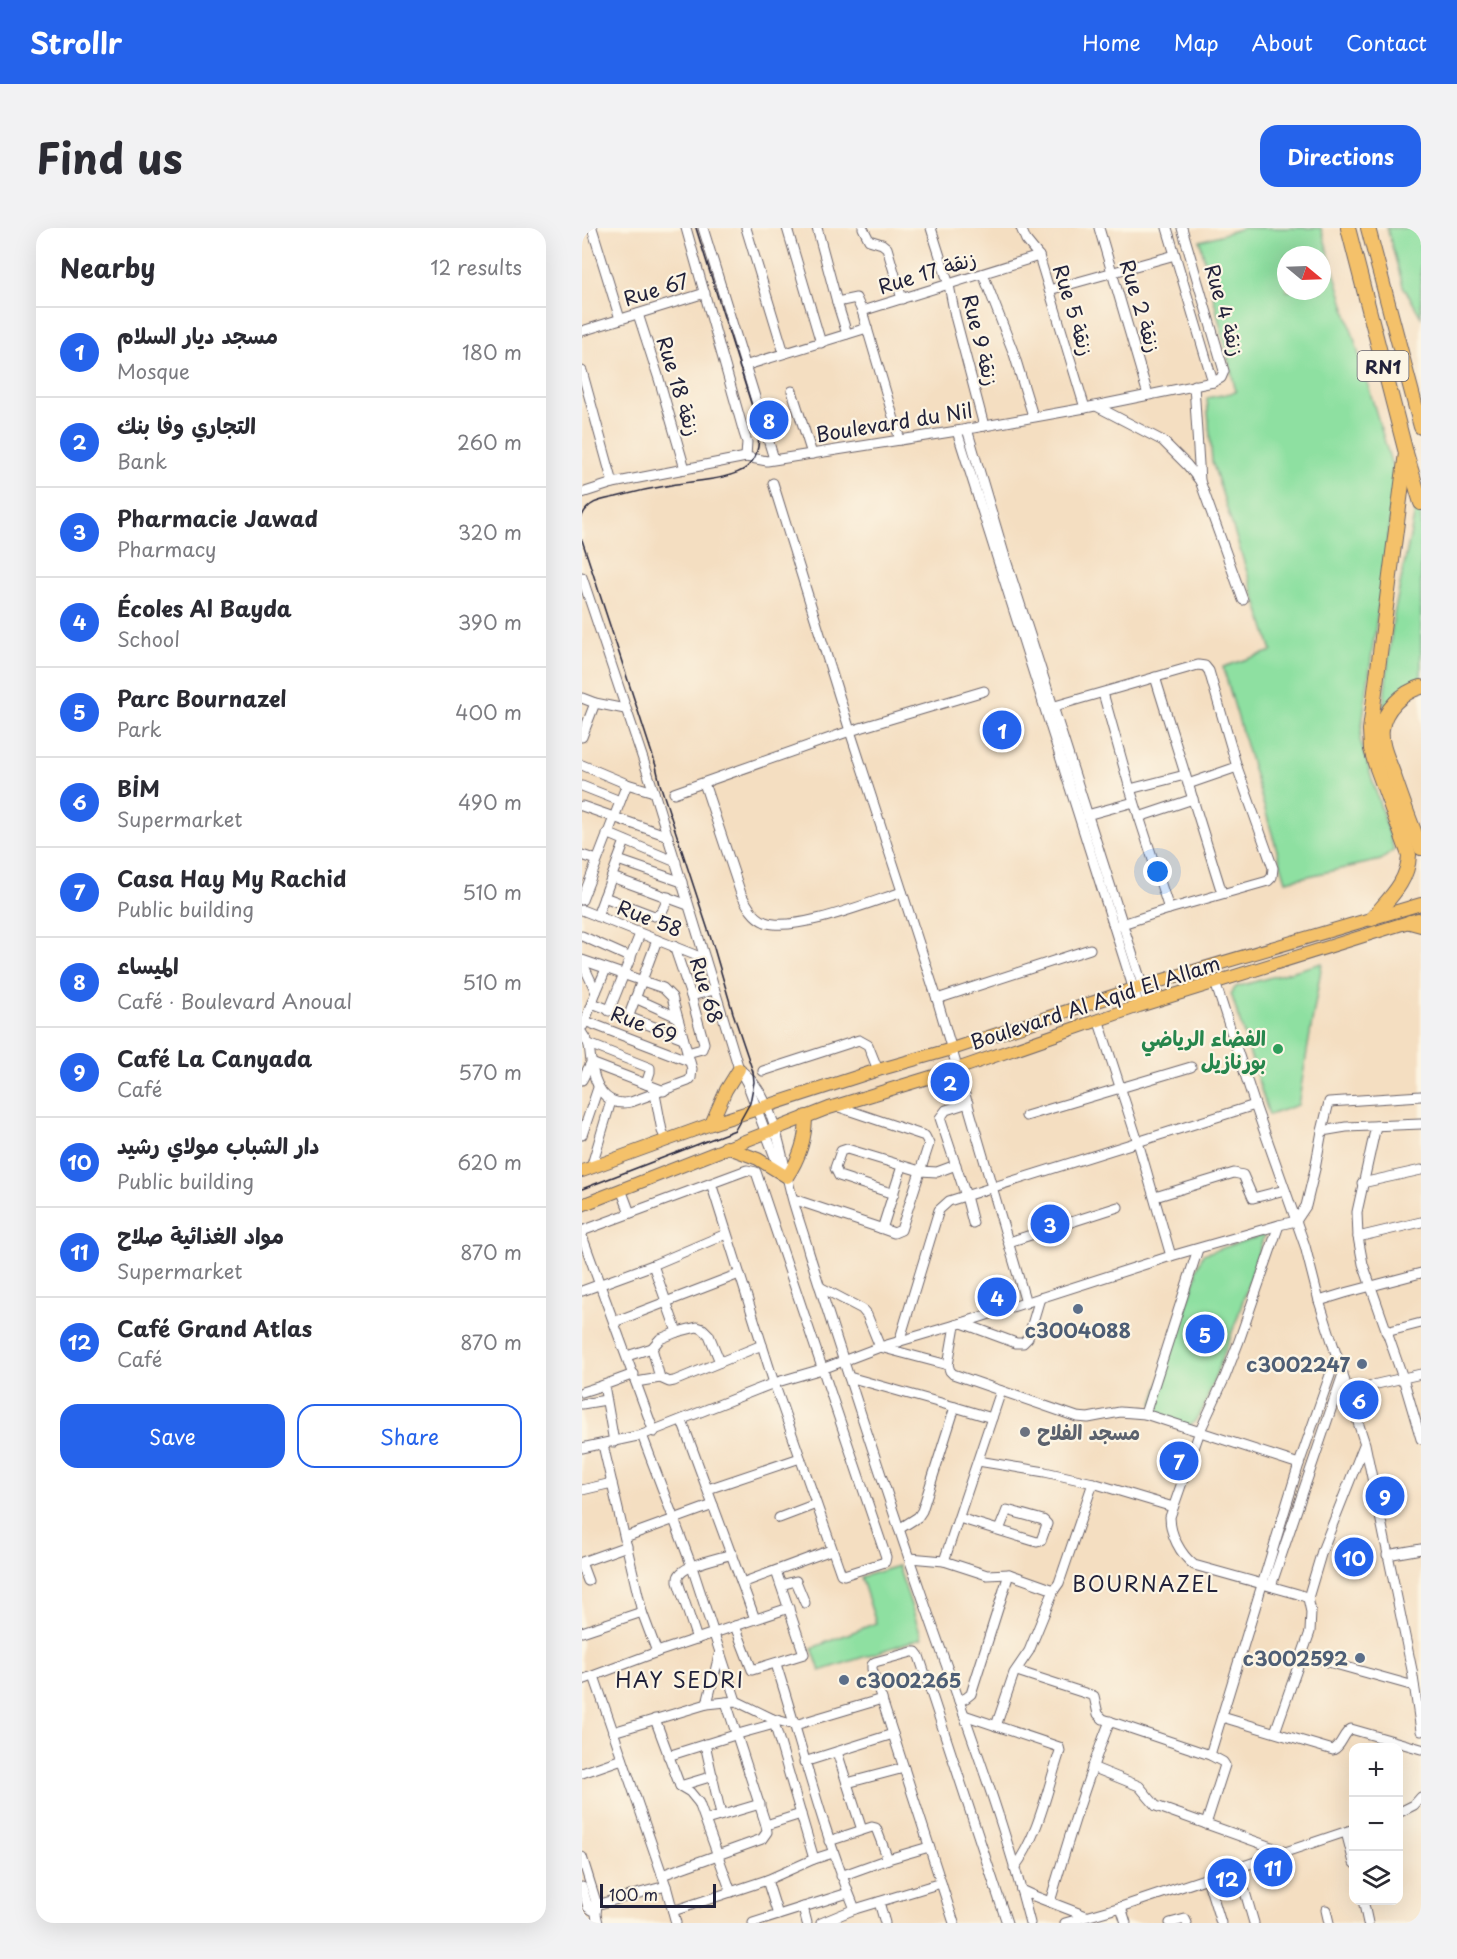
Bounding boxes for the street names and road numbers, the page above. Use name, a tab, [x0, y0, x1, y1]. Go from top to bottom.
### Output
street label: Rue 17 زنقة	[874, 243, 980, 301]
street label: Rue 2 زنقة	[1113, 256, 1169, 356]
street label: Rue 5 زنقة	[1046, 261, 1102, 359]
street label: Rue 4 زنقة	[1198, 261, 1252, 359]
street label: Rue 67	[619, 265, 693, 313]
street label: Rue 9 زنقة	[955, 291, 1007, 389]
street label: Rue 18 زنقة	[650, 332, 708, 440]
road number: RN1	[1358, 351, 1408, 381]
street label: Boulevard du Nil	[813, 395, 975, 449]
street label: Rue 58	[613, 892, 687, 944]
street label: Boulevard Al Aqid El Allam	[966, 947, 1224, 1057]
street label: Rue 68	[683, 953, 731, 1027]
street label: Rue 69	[606, 998, 682, 1050]

